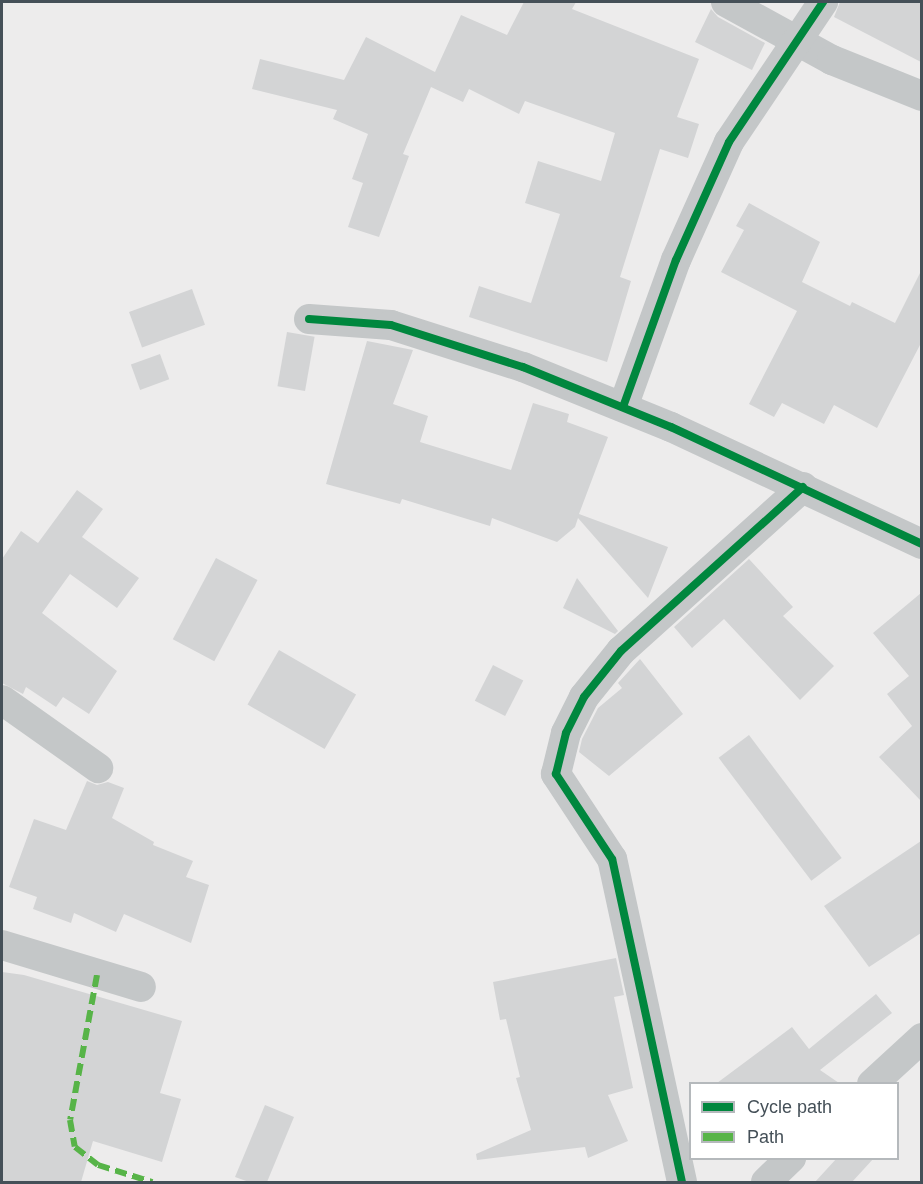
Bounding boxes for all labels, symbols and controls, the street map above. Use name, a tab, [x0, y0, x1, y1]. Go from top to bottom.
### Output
legend	[689, 1082, 899, 1160]
text: Cycle path	[747, 1097, 832, 1117]
text: Path	[747, 1127, 784, 1147]

